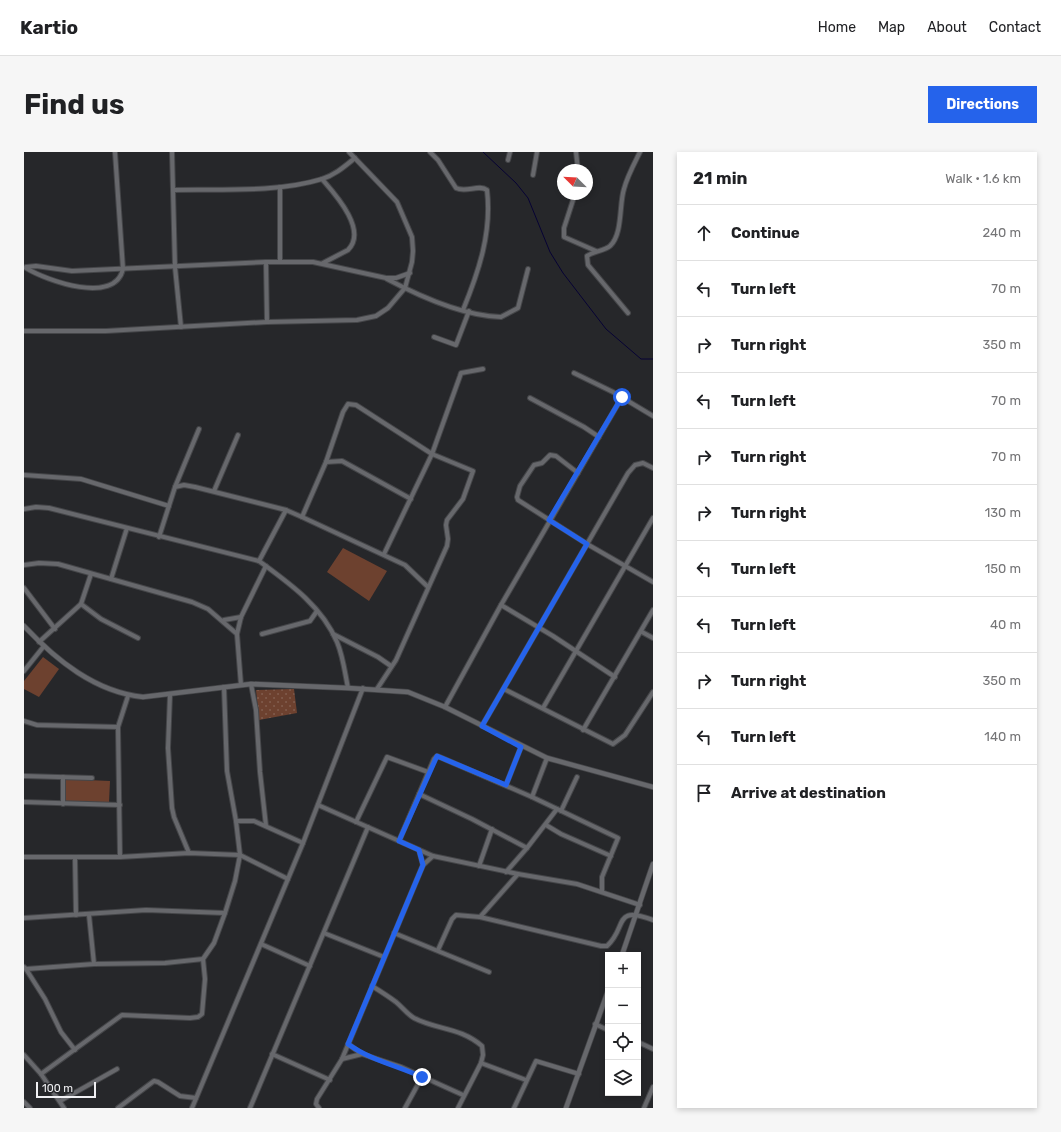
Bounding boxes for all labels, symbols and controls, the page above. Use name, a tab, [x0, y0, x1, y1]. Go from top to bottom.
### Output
text: Kartio	[20, 16, 78, 39]
text: Home	[818, 19, 856, 36]
text: Map	[878, 19, 905, 36]
text: About	[927, 19, 967, 36]
text: Contact	[989, 19, 1041, 36]
button: Directions	[928, 86, 1037, 123]
text: Find us	[24, 88, 124, 121]
north arrow	[557, 164, 593, 200]
text: 21 min	[693, 168, 748, 188]
text: Walk · 1.6 km	[945, 171, 1021, 186]
icon: ahead	[693, 222, 715, 244]
text: Continue	[731, 224, 800, 242]
text: 240 m	[982, 225, 1021, 240]
icon: left	[693, 278, 715, 300]
text: Turn left	[731, 280, 796, 298]
text: 70 m	[991, 281, 1021, 296]
icon: right	[693, 334, 715, 356]
text: Turn right	[731, 336, 806, 354]
text: 350 m	[982, 337, 1021, 352]
route start	[613, 388, 631, 406]
icon: left	[693, 390, 715, 412]
text: Turn left	[731, 392, 796, 410]
text: 70 m	[991, 393, 1021, 408]
icon: right	[693, 446, 715, 468]
text: Turn right	[731, 448, 806, 466]
text: 70 m	[991, 449, 1021, 464]
icon: right	[693, 502, 715, 524]
text: Turn right	[731, 504, 806, 522]
text: 130 m	[985, 505, 1021, 520]
icon: left	[693, 558, 715, 580]
text: Turn left	[731, 560, 796, 578]
text: 150 m	[985, 561, 1021, 576]
icon: left	[693, 614, 715, 636]
text: Turn left	[731, 616, 796, 634]
text: 40 m	[990, 617, 1021, 632]
icon: right	[693, 670, 715, 692]
text: Turn right	[731, 672, 806, 690]
text: 350 m	[982, 673, 1021, 688]
icon: left	[693, 726, 715, 748]
text: Turn left	[731, 728, 796, 746]
text: 140 m	[984, 729, 1021, 744]
icon: arrive	[693, 782, 715, 804]
text: Arrive at destination	[731, 784, 886, 802]
map controls	[605, 952, 641, 1096]
button: +	[605, 952, 641, 988]
button: −	[605, 988, 641, 1024]
button: locate	[605, 1024, 641, 1060]
button: layers	[605, 1060, 641, 1096]
route end	[413, 1068, 431, 1086]
scale bar	[36, 1080, 96, 1099]
text: 100 m	[42, 1082, 73, 1095]

